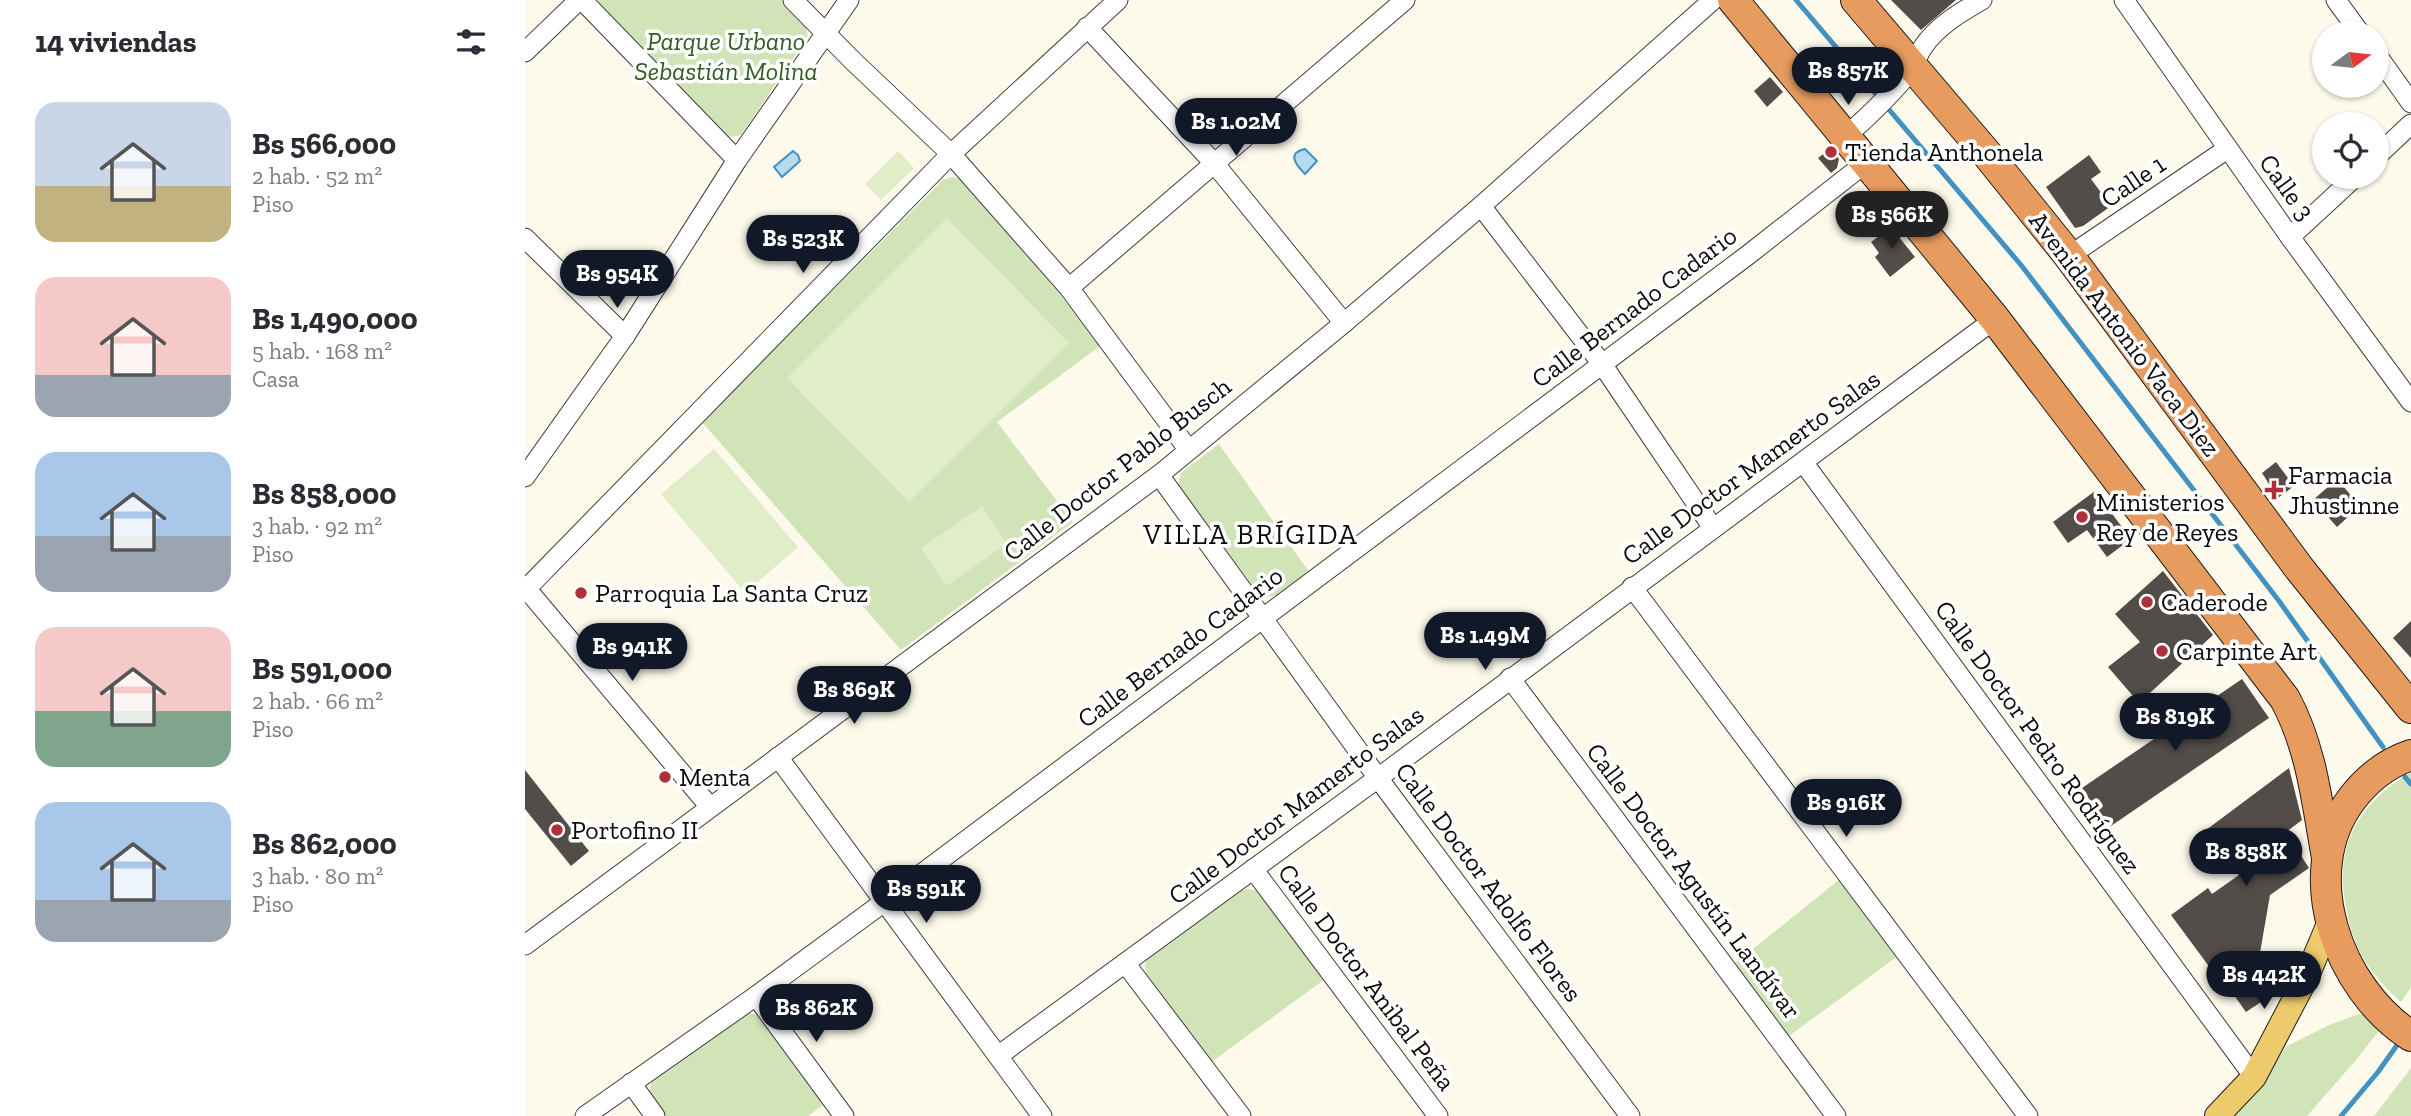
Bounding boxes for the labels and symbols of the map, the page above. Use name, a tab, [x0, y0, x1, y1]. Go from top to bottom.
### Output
north arrow	[2312, 21, 2389, 98]
park label: Parque Urbano Sebastián Molina	[634, 25, 818, 87]
pin: Bs 857K	[1783, 48, 1913, 107]
pin: Bs 1.02M	[1164, 99, 1308, 158]
place label: Tienda Anthonela	[1845, 136, 2044, 168]
marker: Tienda Anthonela	[1823, 144, 1839, 160]
street label: Calle 1	[2094, 148, 2172, 214]
street label: Calle 3	[2252, 148, 2322, 226]
pin: Bs 566K	[1827, 191, 1957, 251]
street label: Avenida Antonio Vaca Diez	[2022, 205, 2228, 463]
pin: Bs 523K	[738, 216, 868, 275]
street label: Calle Bernado Cadario	[1525, 219, 1743, 395]
pin: Bs 954K	[552, 250, 682, 310]
street label: Calle Doctor Mamerto Salas	[1616, 363, 1886, 571]
street label: Calle Doctor Pablo Busch	[997, 370, 1238, 568]
place label: Farmacia Jhustinne	[2288, 459, 2399, 521]
marker: Farmacia Jhustinne	[2266, 482, 2282, 498]
place label: Ministerios Rey de Reyes	[2096, 486, 2238, 548]
marker: Ministerios Rey de Reyes	[2074, 509, 2090, 525]
district label: VILLA BRÍGIDA	[1142, 518, 1359, 551]
street label: Calle Bernado Cadario	[1071, 559, 1289, 735]
place label: Parroquia La Santa Cruz	[595, 577, 868, 609]
marker: Parroquia La Santa Cruz	[573, 585, 589, 601]
place label: Caderode	[2161, 586, 2268, 618]
street label: Calle Doctor Pedro Rodríguez	[1928, 594, 2148, 880]
marker: Caderode	[2139, 594, 2155, 610]
pin: Bs 1.49M	[1413, 612, 1557, 672]
pin: Bs 941K	[567, 624, 697, 683]
place label: Carpinte Art	[2176, 635, 2318, 667]
marker: Carpinte Art	[2154, 643, 2170, 659]
pin: Bs 869K	[789, 666, 919, 726]
pin: Bs 819K	[2110, 694, 2240, 753]
street label: Calle Doctor Mamerto Salas	[1162, 699, 1430, 911]
street label: Calle Doctor Agustín Landívar	[1580, 737, 1808, 1025]
street label: Calle Doctor Adolfo Flores	[1389, 756, 1589, 1008]
place label: Menta	[679, 761, 751, 793]
marker: Menta	[657, 769, 673, 785]
pin: Bs 916K	[1781, 780, 1911, 839]
place label: Portofino II	[571, 814, 698, 846]
marker: Portofino II	[549, 822, 565, 838]
pin: Bs 858K	[2181, 828, 2311, 888]
street label: Calle Doctor Anibal Peña	[1271, 857, 1463, 1097]
pin: Bs 591K	[861, 866, 991, 925]
pin: Bs 442K	[2199, 951, 2329, 1011]
pin: Bs 862K	[751, 984, 881, 1044]

